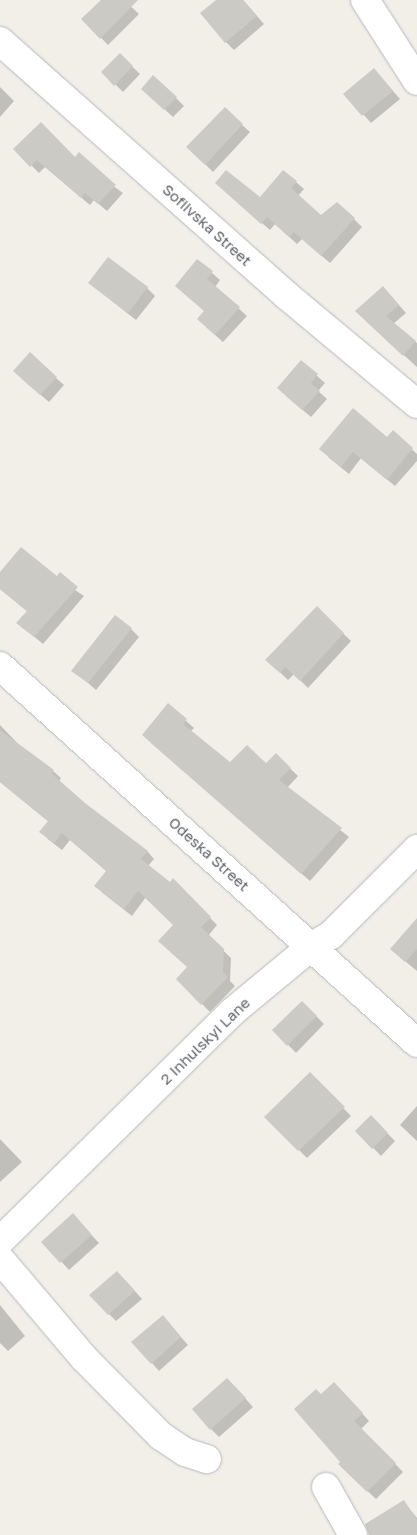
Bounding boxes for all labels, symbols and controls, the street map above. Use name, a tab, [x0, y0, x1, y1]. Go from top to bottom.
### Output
street label: Sofiivska Street	[159, 180, 255, 270]
street label: Odeska Street	[165, 813, 253, 895]
street label: 2 Inhulskyi Lane	[157, 994, 253, 1088]

